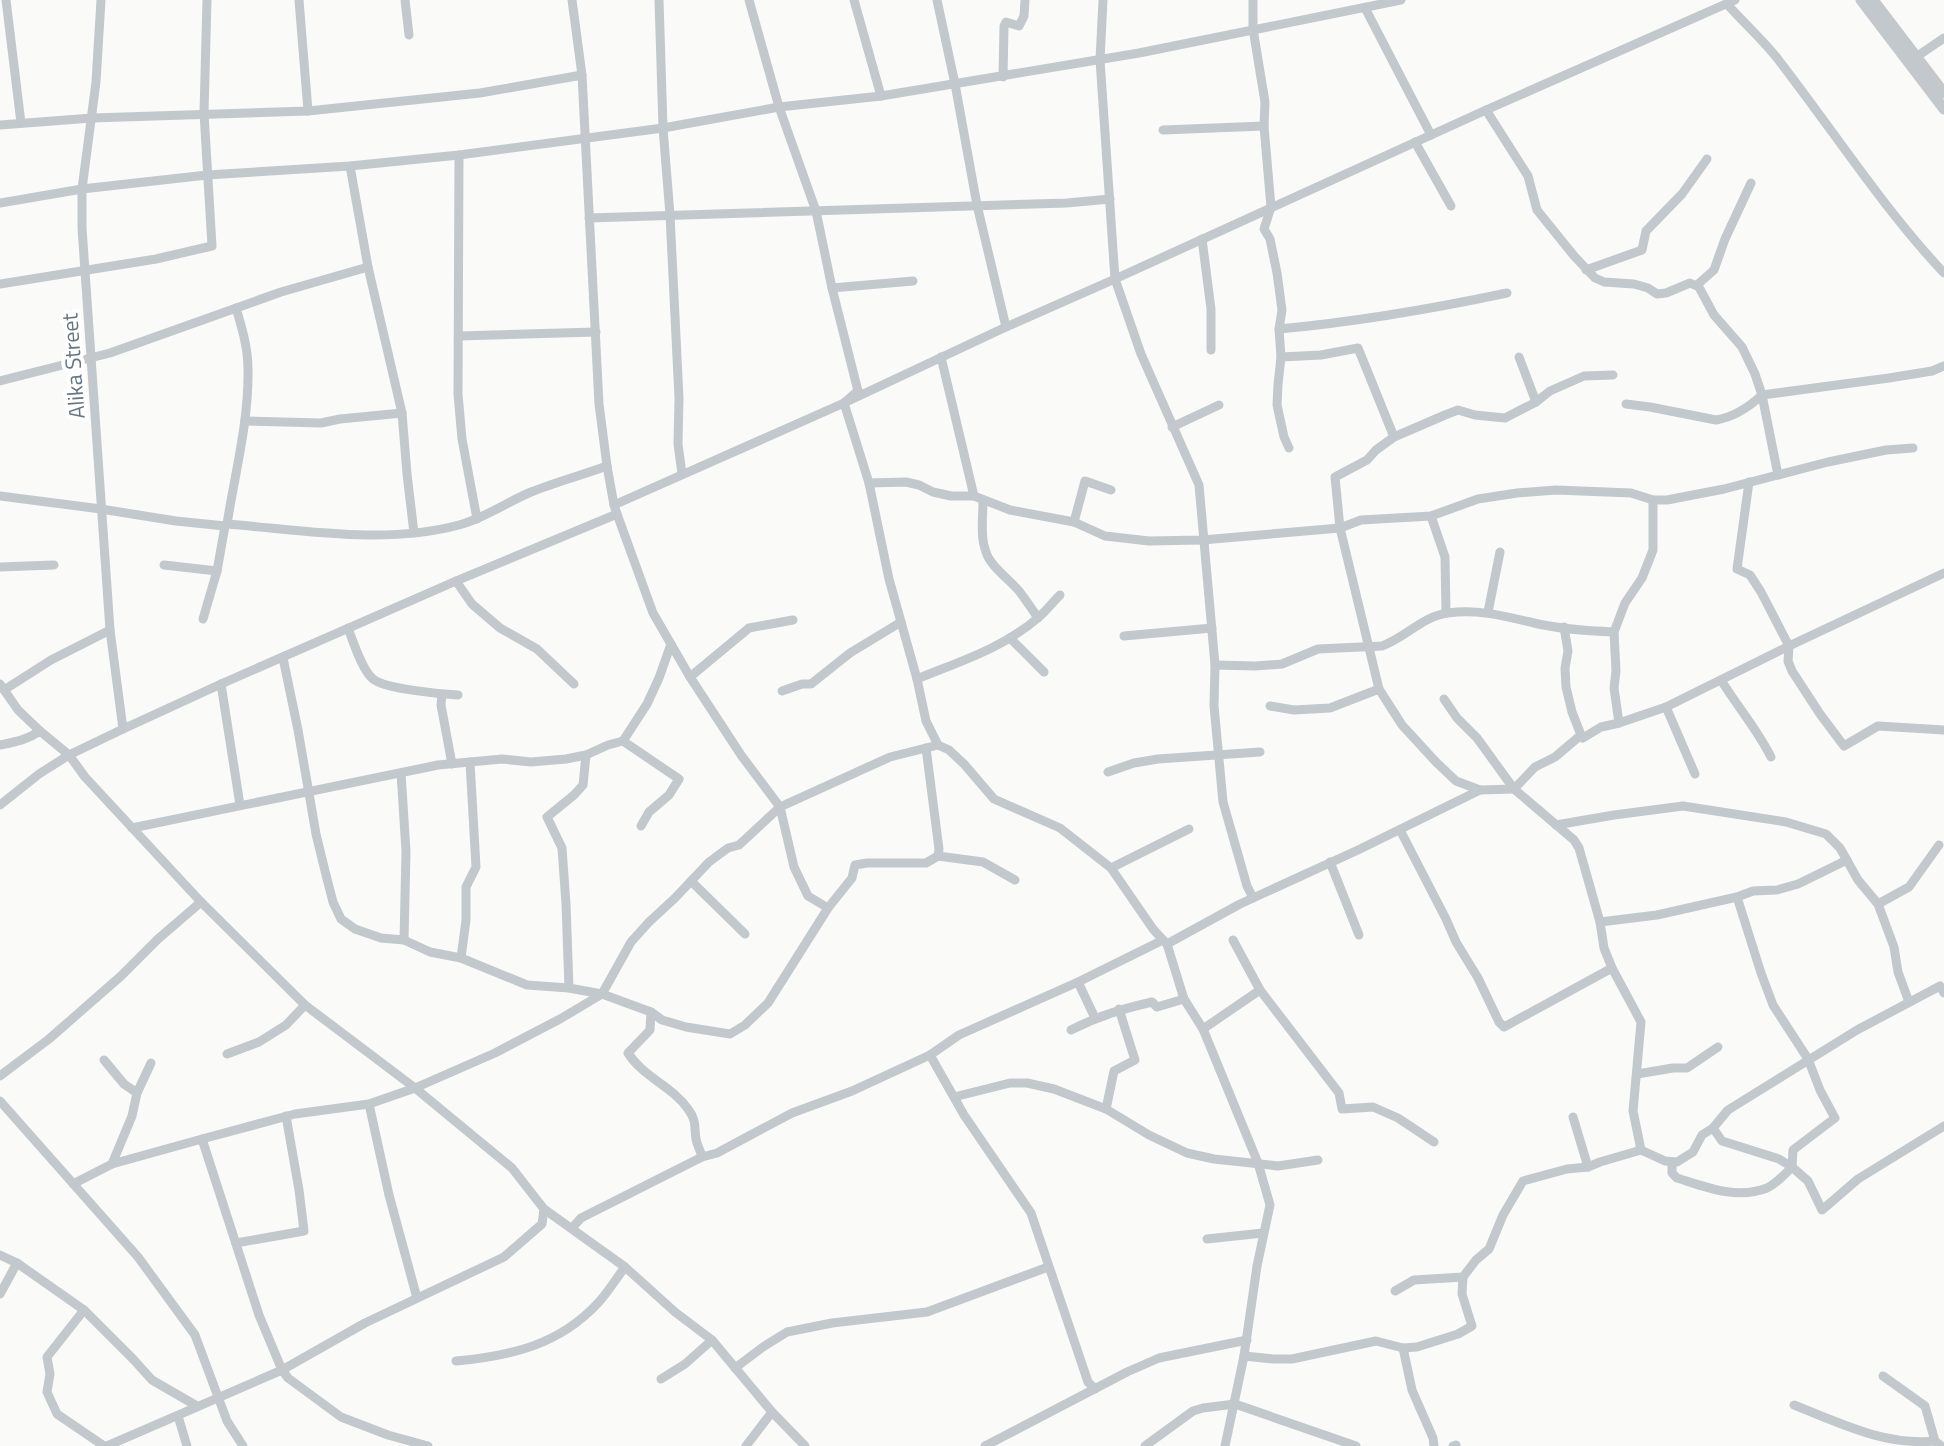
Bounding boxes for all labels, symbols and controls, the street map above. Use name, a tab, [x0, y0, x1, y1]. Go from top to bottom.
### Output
street label: Alika Street	[52, 312, 94, 420]

